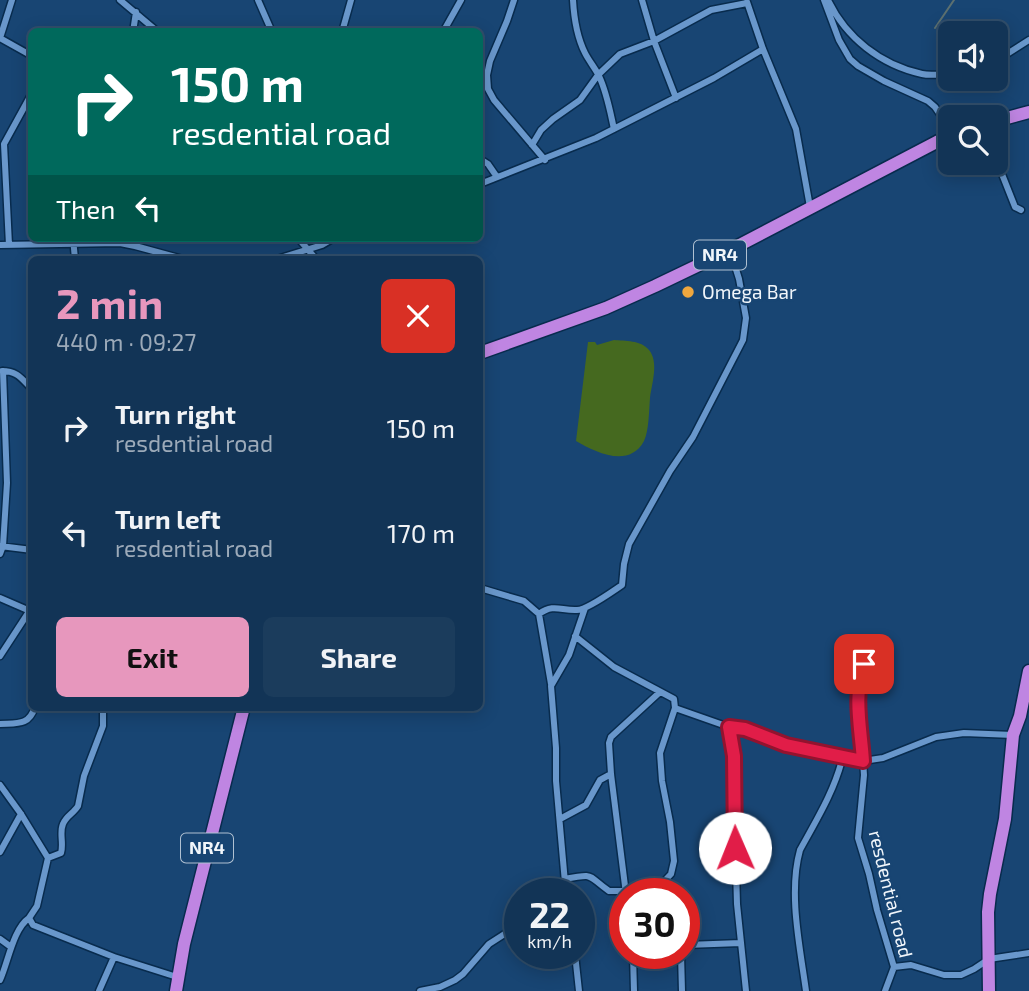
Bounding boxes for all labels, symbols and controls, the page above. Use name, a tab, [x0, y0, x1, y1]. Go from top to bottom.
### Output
map controls	[938, 21, 1008, 175]
button: sound	[938, 21, 1008, 91]
text: 150 m	[171, 53, 304, 112]
icon: right	[56, 56, 147, 147]
button: search	[938, 105, 1008, 175]
text: resdential road	[171, 113, 391, 151]
icon: left	[129, 189, 167, 227]
text: Then	[56, 193, 115, 224]
road number: NR4	[694, 241, 746, 270]
text: 2 min	[56, 277, 163, 327]
button: close	[381, 279, 455, 353]
place label: Omega Bar	[702, 280, 797, 303]
marker: Omega Bar	[680, 284, 696, 300]
text: 440 m · 09:27	[56, 328, 196, 356]
text: Turn right	[115, 398, 236, 429]
icon: right	[56, 409, 94, 447]
text: 150 m	[386, 412, 455, 443]
text: resdential road	[115, 429, 273, 457]
text: Turn left	[115, 503, 221, 534]
icon: left	[56, 514, 94, 552]
text: 170 m	[387, 517, 455, 548]
text: resdential road	[115, 534, 273, 562]
button: Exit	[56, 617, 249, 697]
button: Share	[263, 617, 455, 697]
pin	[834, 634, 894, 694]
icon: arrive	[845, 645, 883, 683]
position arrow	[698, 811, 772, 885]
street label: resdential road	[865, 828, 918, 960]
road number: NR4	[181, 834, 233, 862]
speed limit sign: 30	[609, 878, 700, 969]
text: 22	[529, 893, 570, 935]
text: km/h	[527, 930, 572, 952]

